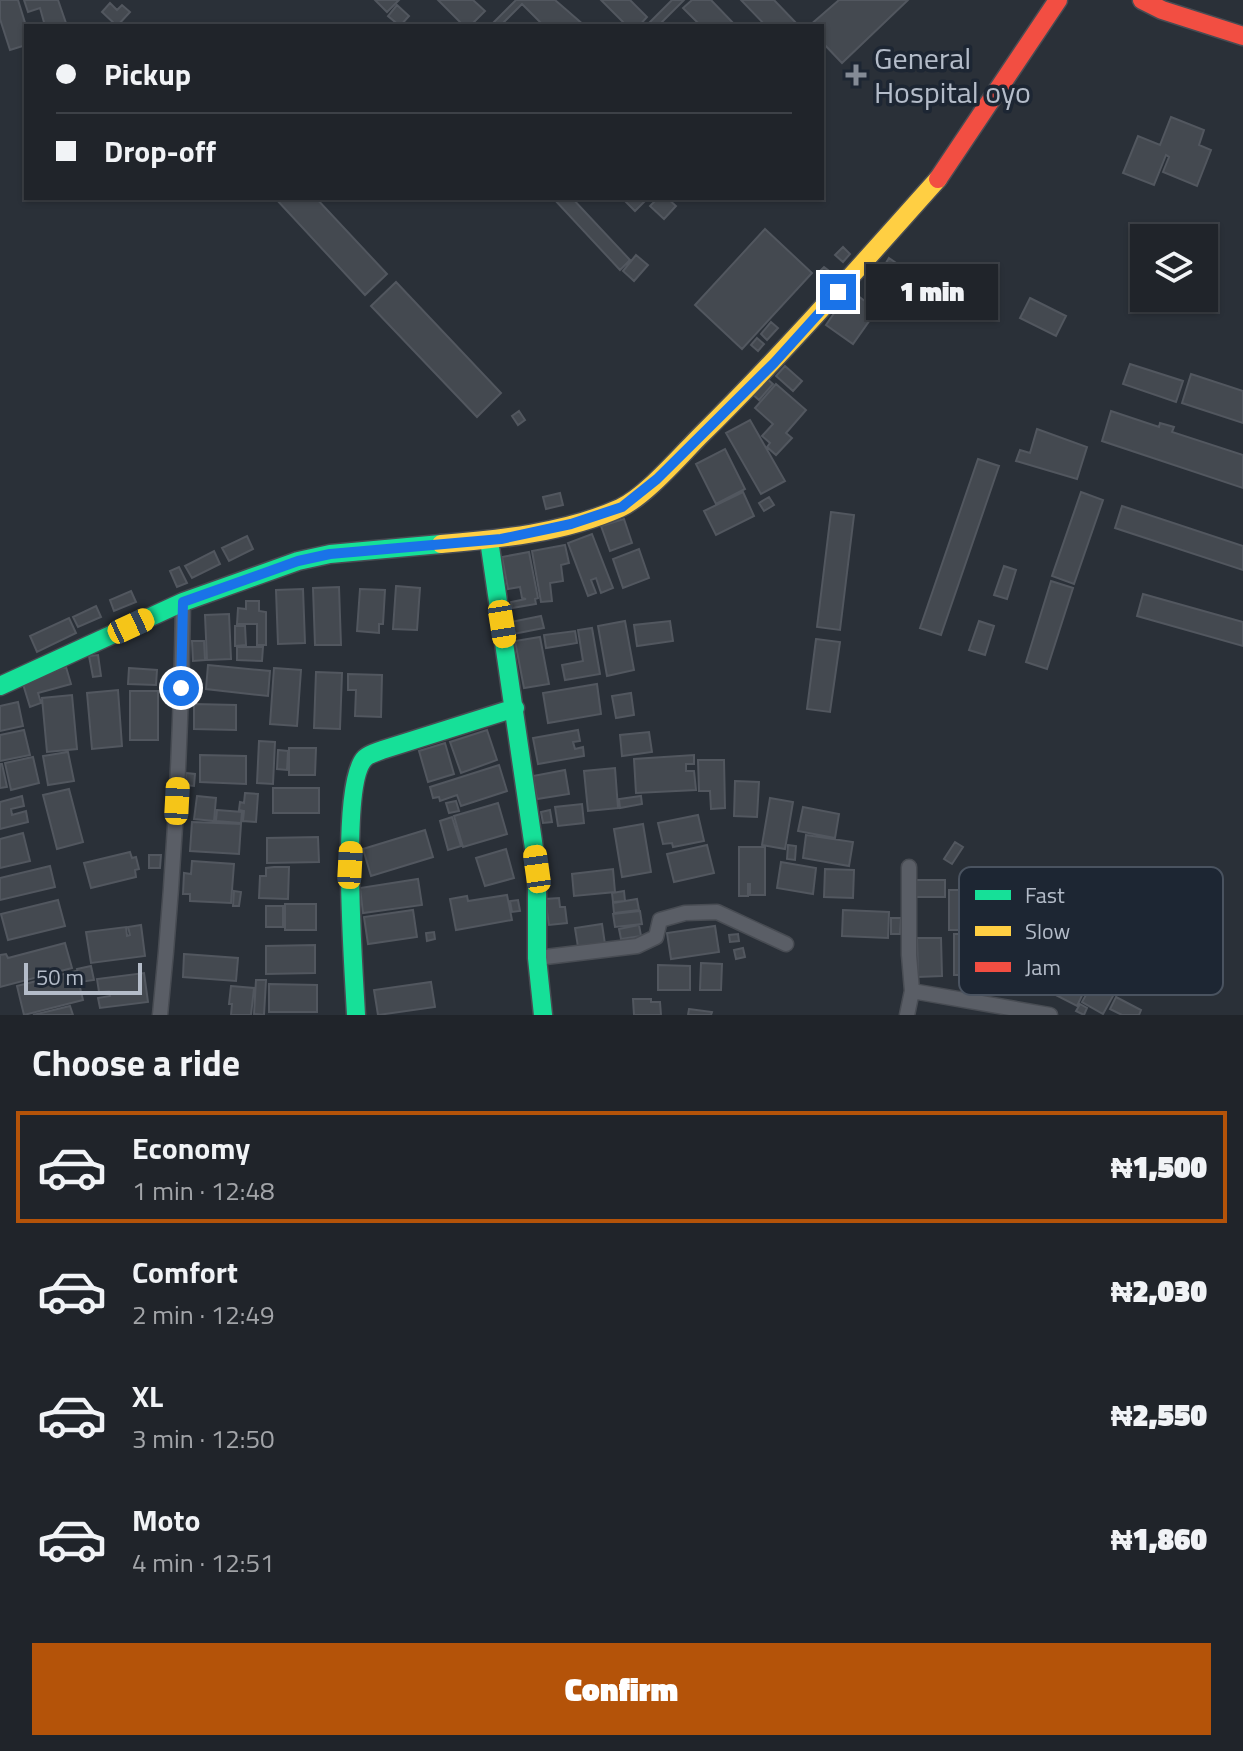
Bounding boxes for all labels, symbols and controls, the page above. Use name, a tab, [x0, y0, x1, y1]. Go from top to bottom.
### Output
place label: General Hospital oyo	[874, 35, 1031, 115]
text: Pickup	[104, 51, 191, 97]
marker: General Hospital oyo	[845, 64, 867, 86]
text: Drop-off	[104, 128, 216, 174]
map controls	[1130, 224, 1218, 312]
button: layers	[1130, 224, 1218, 312]
callout: 1 min	[866, 264, 998, 320]
text: 1 min	[900, 272, 964, 311]
route end	[820, 274, 856, 310]
car	[486, 598, 518, 650]
car	[104, 605, 158, 647]
route start	[163, 670, 199, 706]
car	[164, 776, 190, 826]
car	[337, 840, 363, 890]
car	[522, 844, 552, 894]
legend	[959, 867, 1223, 995]
text: Fast	[1025, 878, 1065, 912]
text: Slow	[1025, 914, 1071, 948]
text: Jam	[1025, 950, 1061, 984]
scale bar	[24, 959, 142, 995]
text: 50 m	[36, 960, 84, 994]
text: Choose a ride	[32, 1035, 240, 1090]
text: Economy	[132, 1125, 250, 1171]
icon: car	[36, 1131, 108, 1203]
text: ₦1,500	[1111, 1144, 1207, 1190]
text: 1 min · 12:48	[132, 1171, 275, 1210]
text: Comfort	[132, 1249, 238, 1295]
icon: car	[36, 1255, 108, 1327]
text: ₦2,030	[1111, 1268, 1207, 1314]
text: 2 min · 12:49	[132, 1295, 275, 1334]
text: XL	[132, 1373, 163, 1419]
icon: car	[36, 1379, 108, 1451]
text: ₦2,550	[1111, 1392, 1207, 1438]
text: 3 min · 12:50	[132, 1419, 275, 1458]
text: Moto	[132, 1497, 200, 1543]
icon: car	[36, 1503, 108, 1575]
text: ₦1,860	[1111, 1516, 1207, 1562]
text: 4 min · 12:51	[132, 1543, 275, 1582]
button: Confirm	[32, 1643, 1211, 1735]

